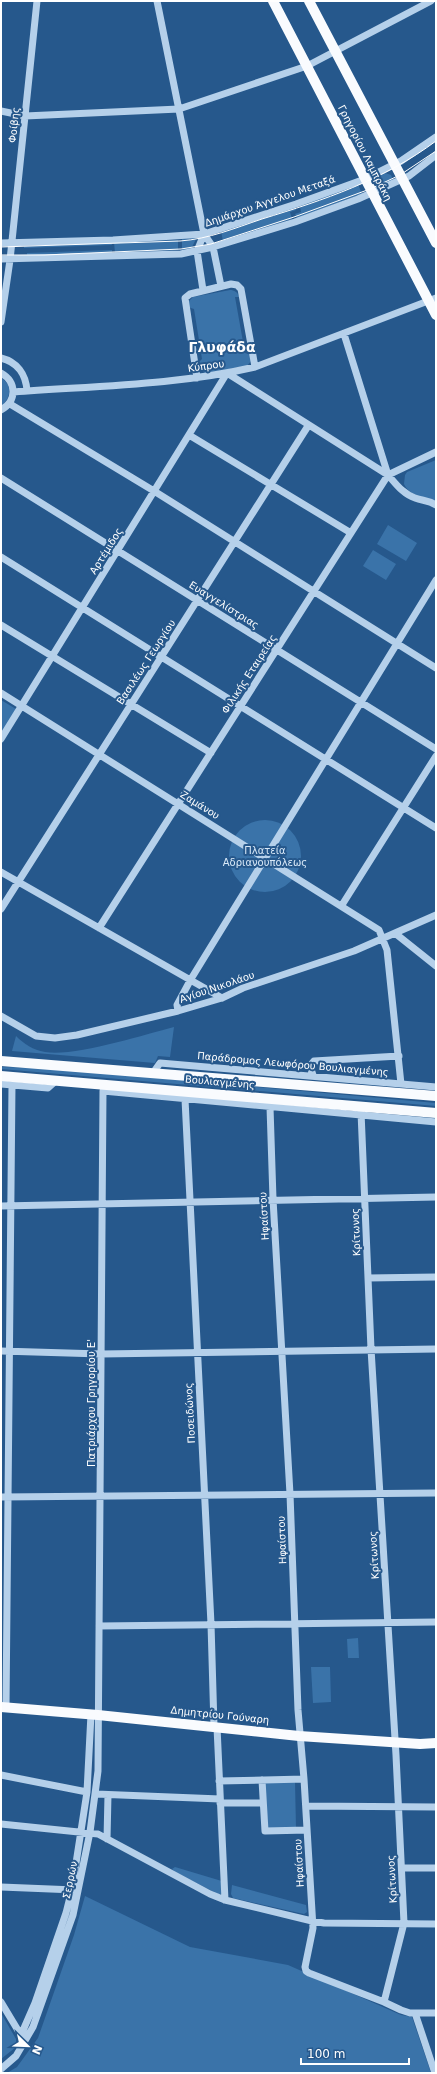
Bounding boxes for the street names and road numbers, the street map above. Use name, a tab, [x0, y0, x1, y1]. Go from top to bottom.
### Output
street label: Γρηγορίου Λαμπράκη	[336, 103, 394, 203]
street label: Φοίβης	[7, 107, 21, 143]
street label: Δημάρχου Άγγελου Μεταξά	[203, 173, 337, 229]
street label: Κύπρου	[187, 358, 225, 374]
street label: Αρτέμιδος	[87, 526, 125, 576]
street label: Ευαγγελίστριας	[187, 579, 261, 631]
street label: Βασιλέως Γεωργίου	[114, 617, 178, 706]
street label: Φιλικής Εταιρείας	[219, 633, 279, 715]
street label: Ζαμάνου	[178, 789, 222, 821]
street label: Αγίου Νικολάου	[178, 969, 256, 1005]
street label: Παράδρομος Λεωφόρου Βουλιαγμένης	[197, 1050, 389, 1078]
street label: Βουλιαγμένης	[185, 1073, 255, 1091]
street label: Ηφαίστου	[257, 1191, 271, 1240]
street label: Κρίτωνος	[350, 1208, 362, 1256]
street label: Πατριάρχου Γρηγορίου E'	[86, 1339, 97, 1467]
street label: Ποσειδώνος	[183, 1382, 197, 1444]
street label: Ηφαίστου	[276, 1515, 288, 1564]
street label: Κρίτωνος	[367, 1531, 381, 1579]
street label: Δημητρίου Γούναρη	[170, 1704, 270, 1726]
street label: Ηφαίστου	[292, 1838, 306, 1887]
street label: Κρίτωνος	[385, 1855, 399, 1903]
street label: Σερρών	[61, 1860, 79, 1900]

